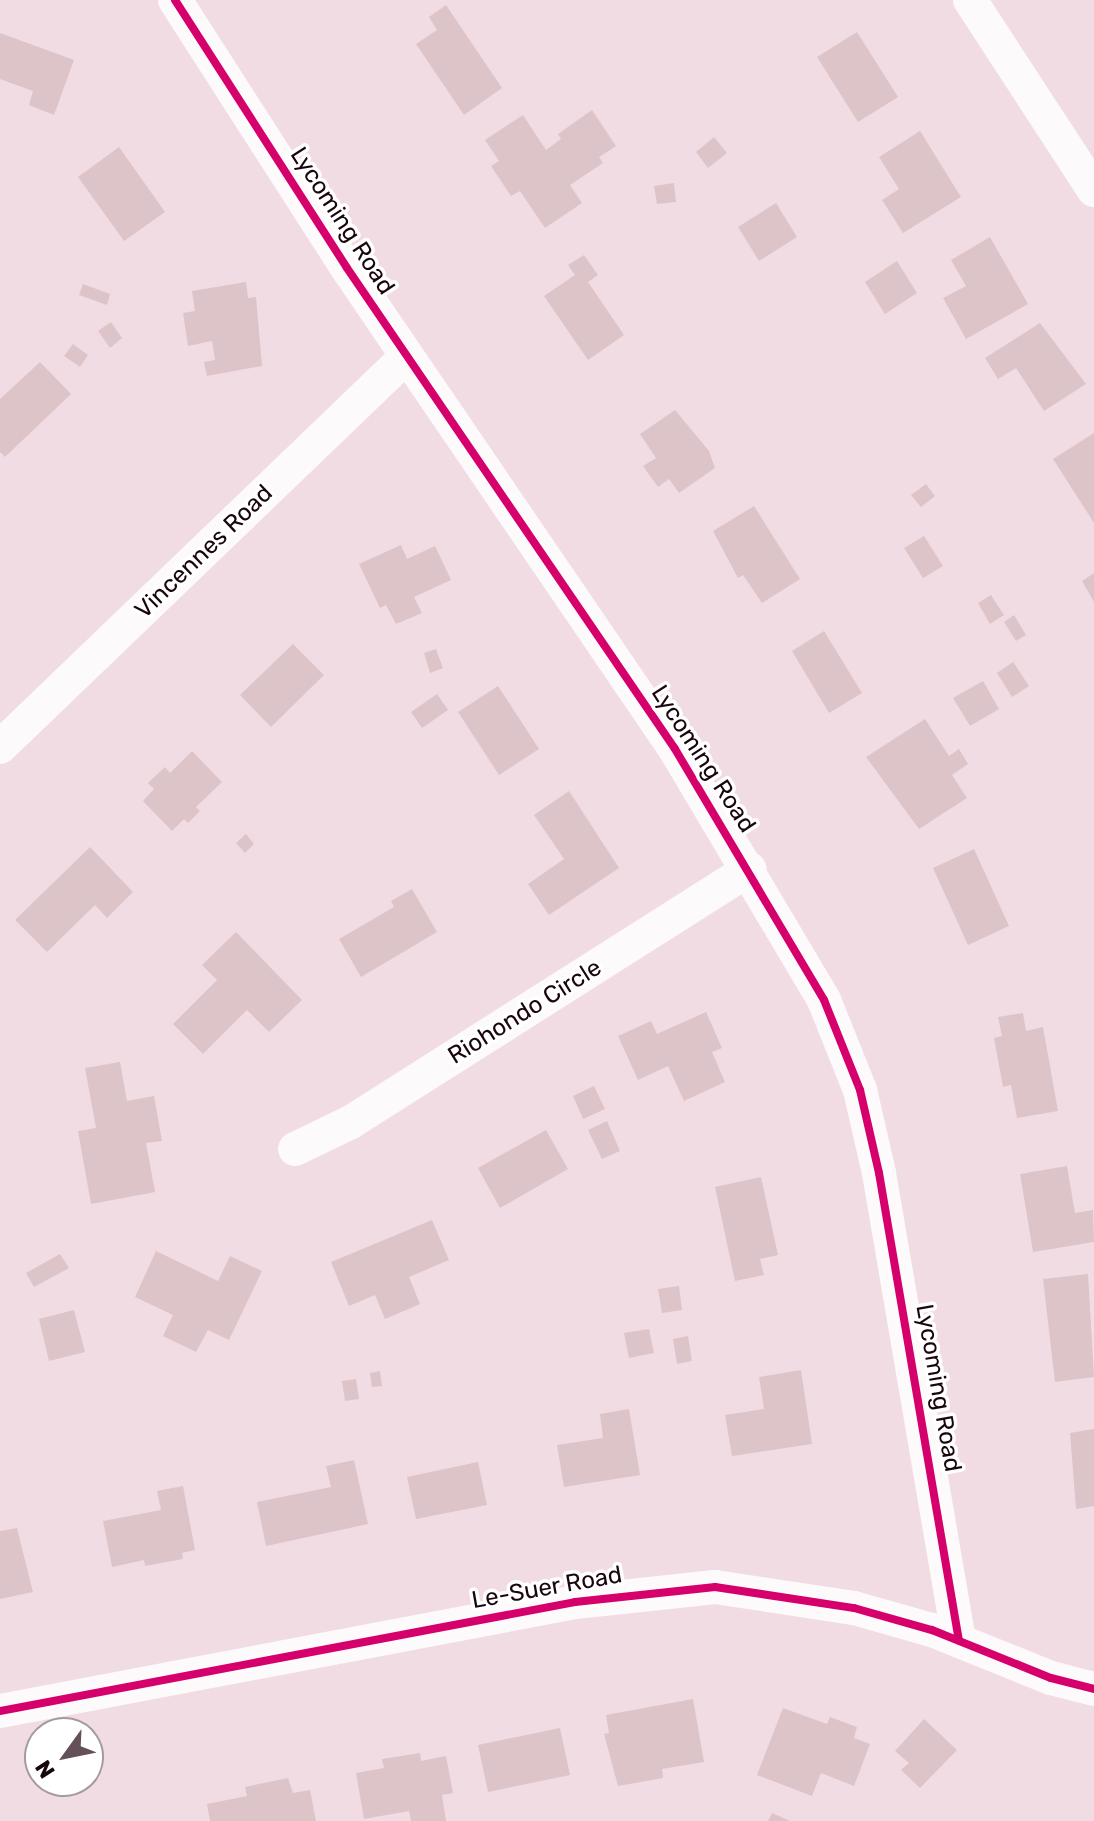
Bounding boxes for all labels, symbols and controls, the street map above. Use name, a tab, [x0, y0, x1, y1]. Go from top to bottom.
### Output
street label: Lycoming Road	[284, 142, 400, 300]
street label: Vincennes Road	[129, 479, 279, 625]
street label: Lycoming Road	[645, 680, 761, 838]
street label: Riohondo Circle	[443, 953, 607, 1071]
street label: Lycoming Road	[909, 1302, 967, 1474]
street label: Le-Suer Road	[469, 1561, 625, 1615]
north arrow	[24, 1717, 104, 1797]
text: N	[30, 1755, 61, 1783]

